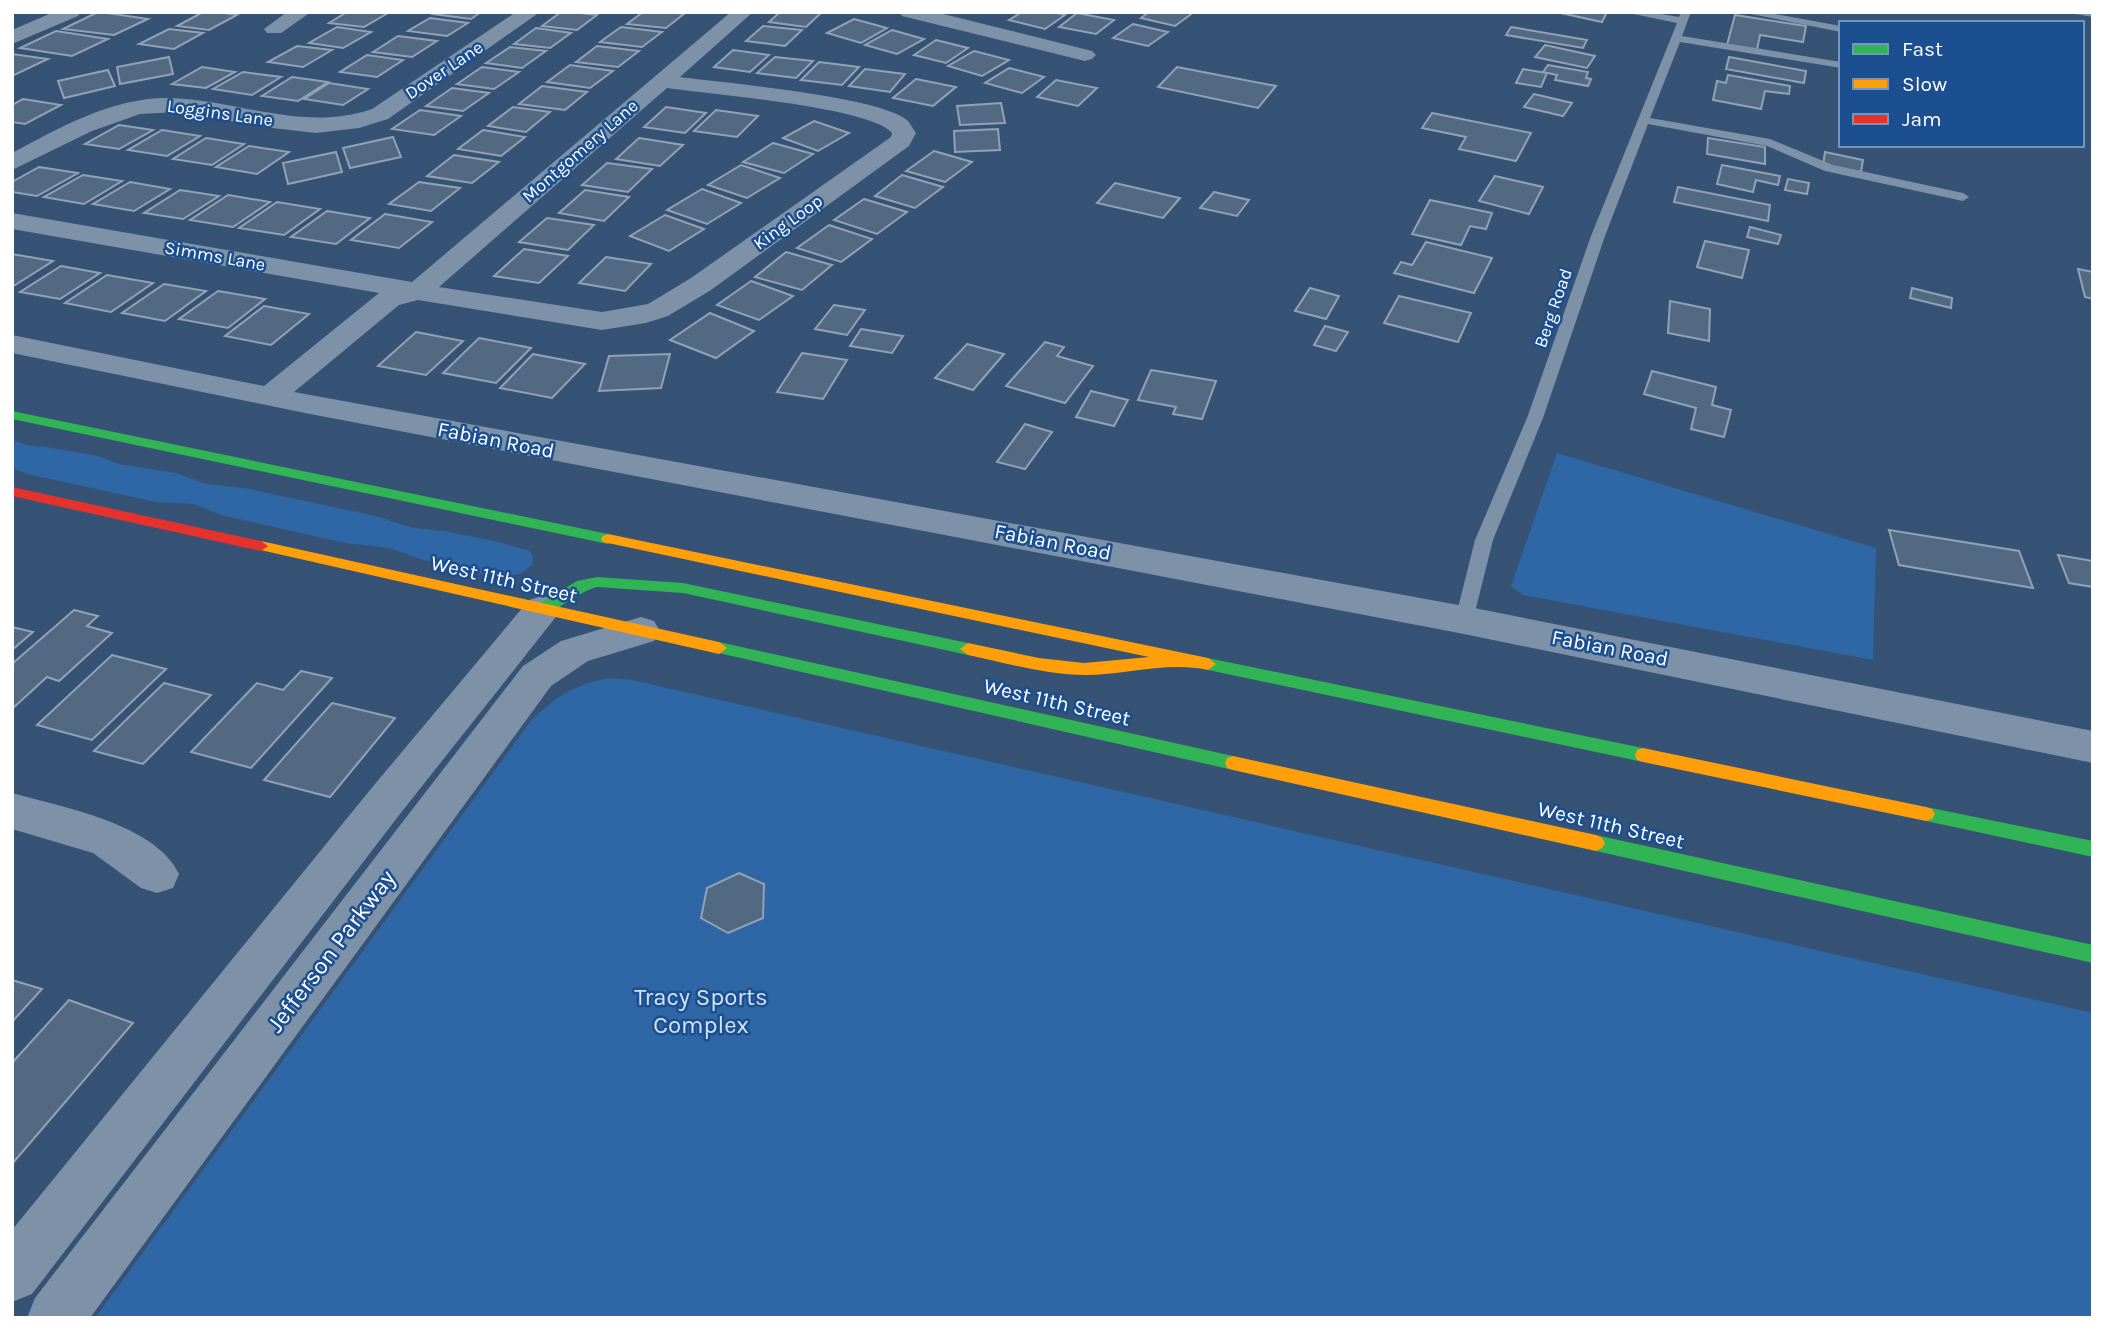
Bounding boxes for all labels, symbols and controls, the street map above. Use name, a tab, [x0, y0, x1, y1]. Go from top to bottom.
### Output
legend	[1839, 21, 2084, 147]
street label: Dover Lane	[401, 36, 487, 104]
text: Fast	[1902, 37, 1943, 61]
text: Slow	[1902, 72, 1947, 96]
street label: Loggins Lane	[166, 95, 274, 131]
street label: Montgomery Lane	[518, 95, 642, 207]
text: Jam	[1902, 107, 1942, 131]
street label: King Loop	[749, 190, 827, 254]
street label: Simms Lane	[163, 236, 267, 276]
street label: Berg Road	[1529, 265, 1577, 351]
street label: Fabian Road	[436, 417, 556, 463]
street label: Fabian Road	[993, 519, 1113, 565]
street label: West 11th Street	[428, 550, 580, 608]
street label: Fabian Road	[1550, 625, 1670, 671]
street label: West 11th Street	[981, 673, 1133, 731]
street label: West 11th Street	[1535, 796, 1687, 854]
street label: Jefferson Parkway	[261, 864, 401, 1038]
park label: Tracy Sports Complex	[634, 983, 768, 1039]

